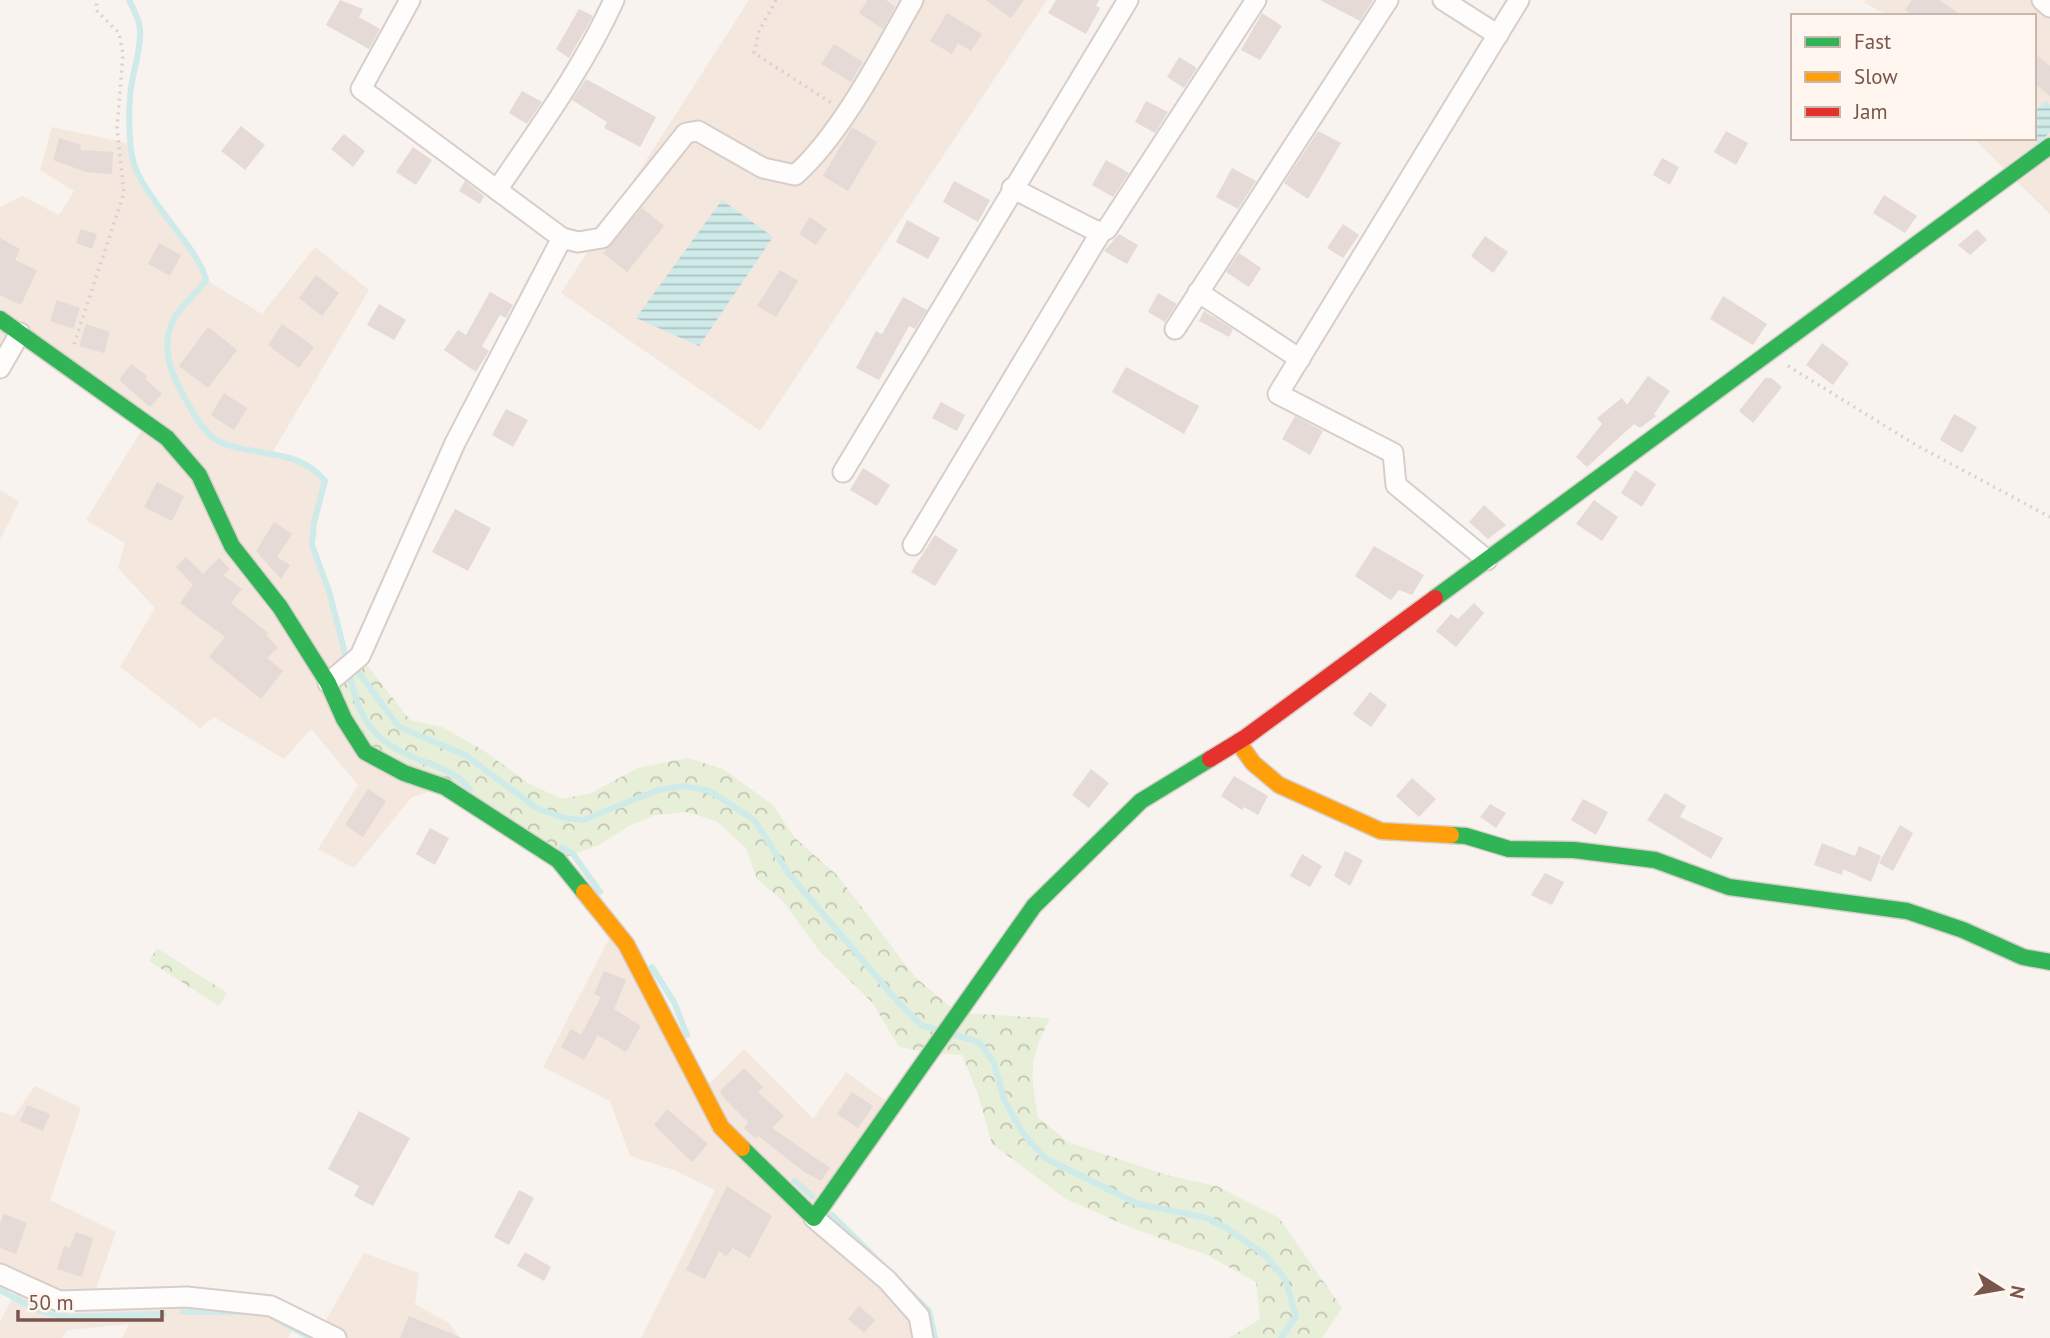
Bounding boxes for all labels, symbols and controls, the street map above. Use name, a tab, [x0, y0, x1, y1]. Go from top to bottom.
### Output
legend	[1791, 14, 2036, 140]
text: Fast	[1854, 28, 1891, 55]
text: Slow	[1854, 63, 1898, 90]
text: Jam	[1853, 98, 1888, 125]
north arrow	[1966, 1254, 2036, 1324]
scale bar	[18, 1278, 161, 1322]
text: N	[2005, 1284, 2031, 1301]
text: 50 m	[28, 1289, 74, 1316]

